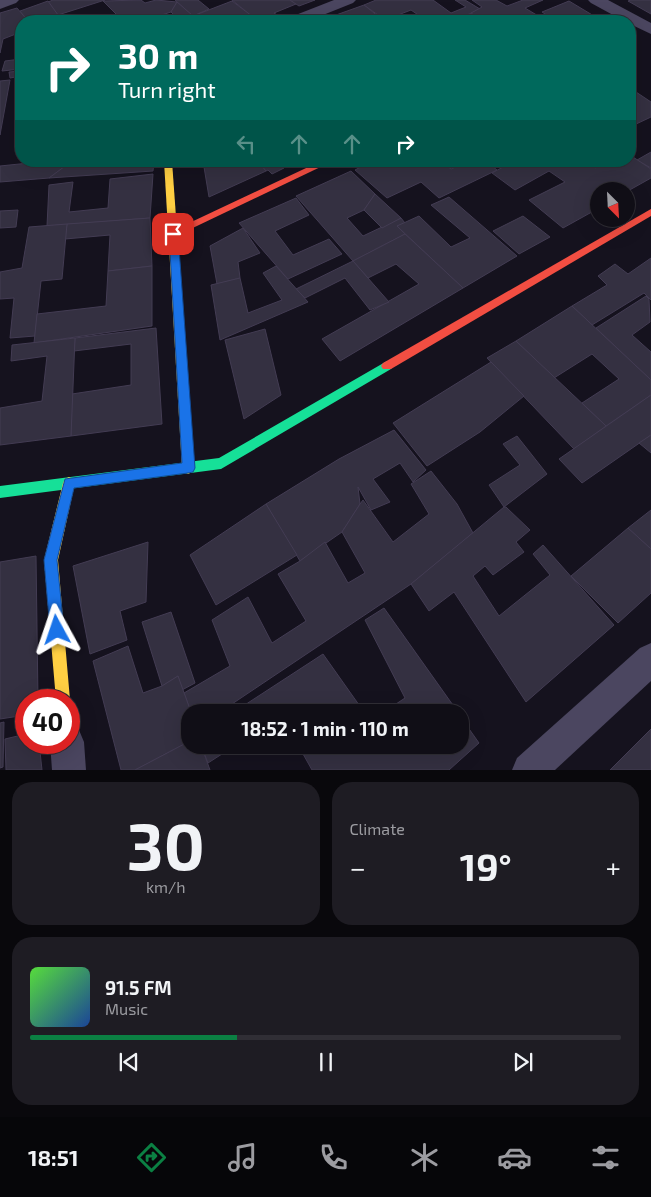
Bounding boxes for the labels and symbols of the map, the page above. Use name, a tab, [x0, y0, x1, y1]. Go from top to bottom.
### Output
north arrow	[590, 182, 635, 228]
pin	[152, 213, 194, 255]
position arrow	[30, 603, 82, 655]
speed limit sign: 40	[15, 689, 80, 754]

